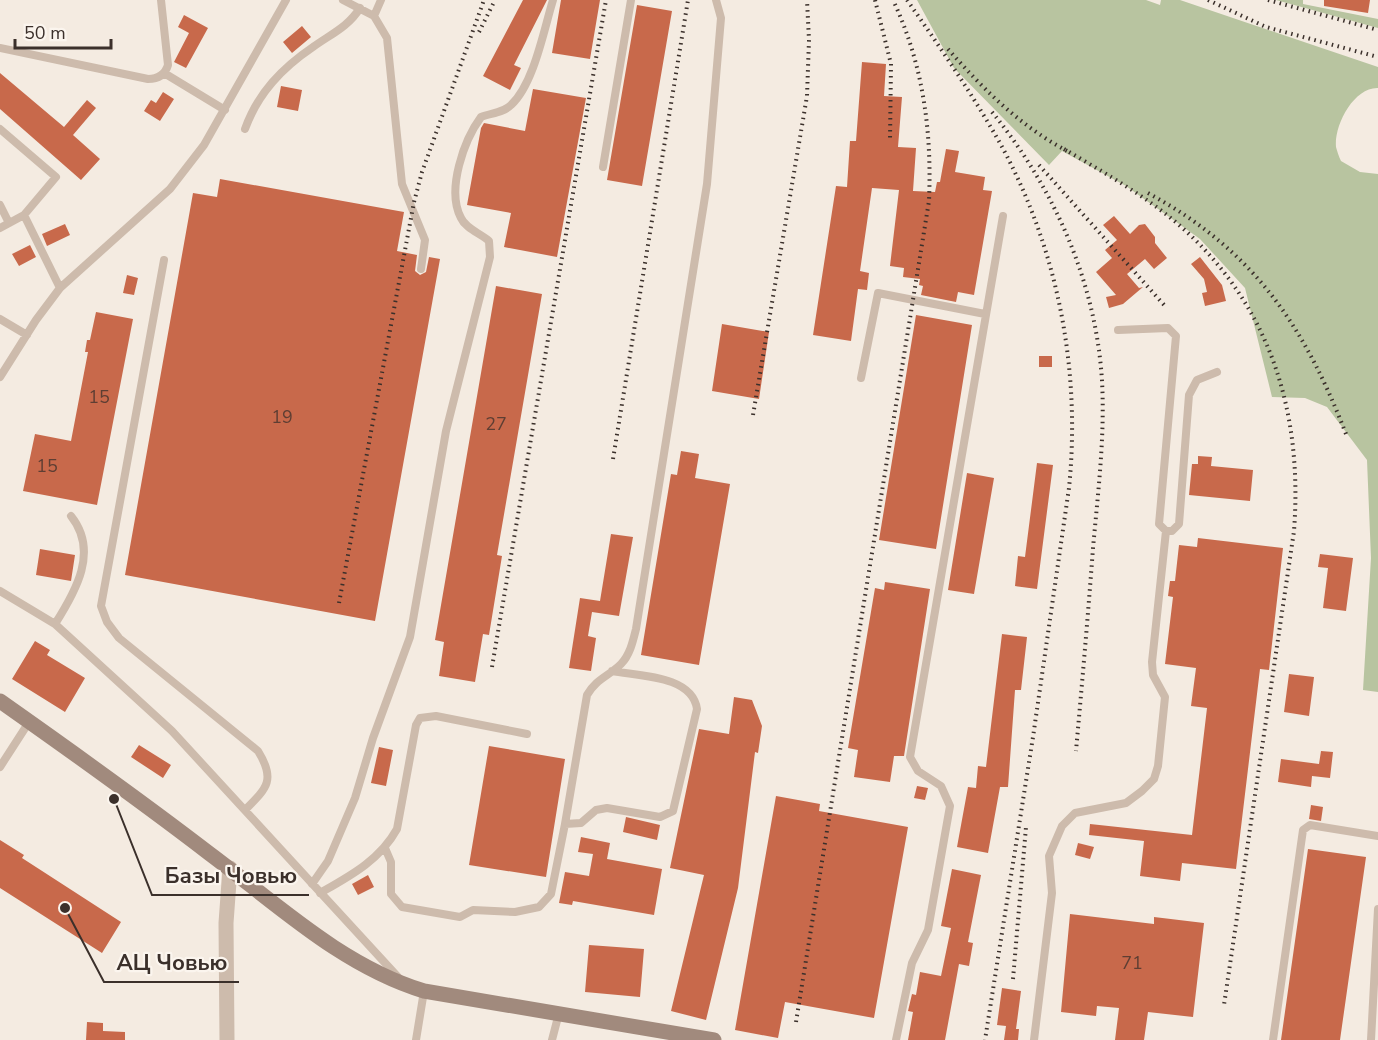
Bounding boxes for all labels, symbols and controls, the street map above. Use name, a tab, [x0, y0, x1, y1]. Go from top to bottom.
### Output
scale bar	[15, 12, 111, 50]
text: 50 m	[24, 21, 66, 45]
house number: 15	[88, 385, 110, 409]
house number: 19	[271, 405, 293, 429]
house number: 27	[485, 412, 507, 436]
house number: 15	[36, 454, 58, 478]
callout: Базы Човью	[152, 855, 309, 895]
text: Базы Човью	[165, 861, 297, 891]
callout: АЦ Човью	[104, 942, 239, 982]
text: АЦ Човью	[116, 948, 228, 978]
house number: 71	[1121, 951, 1143, 975]

